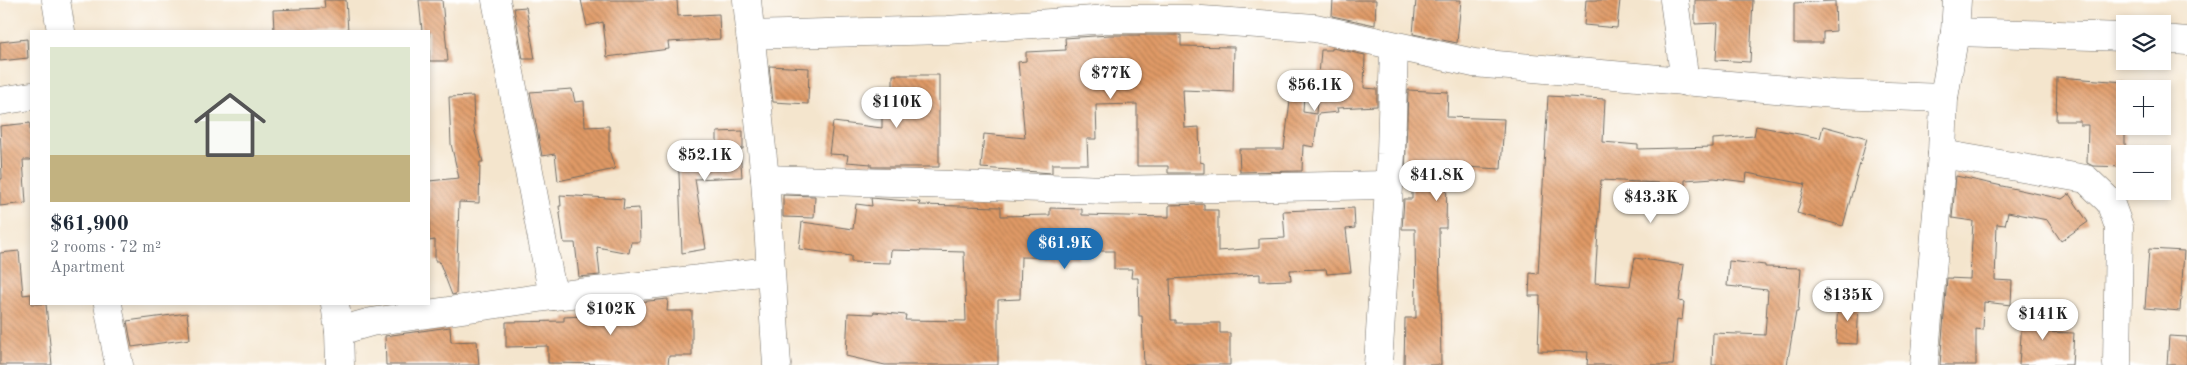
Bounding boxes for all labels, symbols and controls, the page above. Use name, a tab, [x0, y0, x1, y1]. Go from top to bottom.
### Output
map controls	[2116, 15, 2171, 200]
button: layers	[2116, 15, 2171, 70]
pin: $77K	[1081, 58, 1141, 100]
text: $77K	[1091, 66, 1131, 82]
pin: $56.1K	[1274, 70, 1356, 112]
text: $56.1K	[1288, 78, 1342, 94]
icon: home	[185, 80, 275, 170]
button: +	[2116, 80, 2171, 135]
pin: $110K	[862, 86, 932, 129]
text: $110K	[872, 95, 922, 111]
pin: $52.1K	[664, 140, 746, 182]
button: −	[2116, 145, 2171, 200]
text: $52.1K	[678, 148, 732, 164]
pin: $41.8K	[1396, 160, 1478, 202]
text: $41.8K	[1410, 168, 1464, 184]
pin: $43.3K	[1610, 182, 1692, 224]
text: $43.3K	[1624, 190, 1678, 206]
text: $61,900	[50, 214, 129, 235]
pin: $61.9K	[1024, 228, 1106, 270]
text: $61.9K	[1038, 236, 1092, 252]
text: 2 rooms · 72 m²	[50, 240, 161, 256]
text: Apartment	[50, 260, 125, 276]
pin: $135K	[1813, 280, 1883, 322]
text: $135K	[1823, 288, 1873, 304]
pin: $102K	[576, 294, 646, 336]
pin: $141K	[2008, 298, 2078, 341]
text: $102K	[586, 302, 636, 318]
text: $141K	[2018, 307, 2068, 323]

